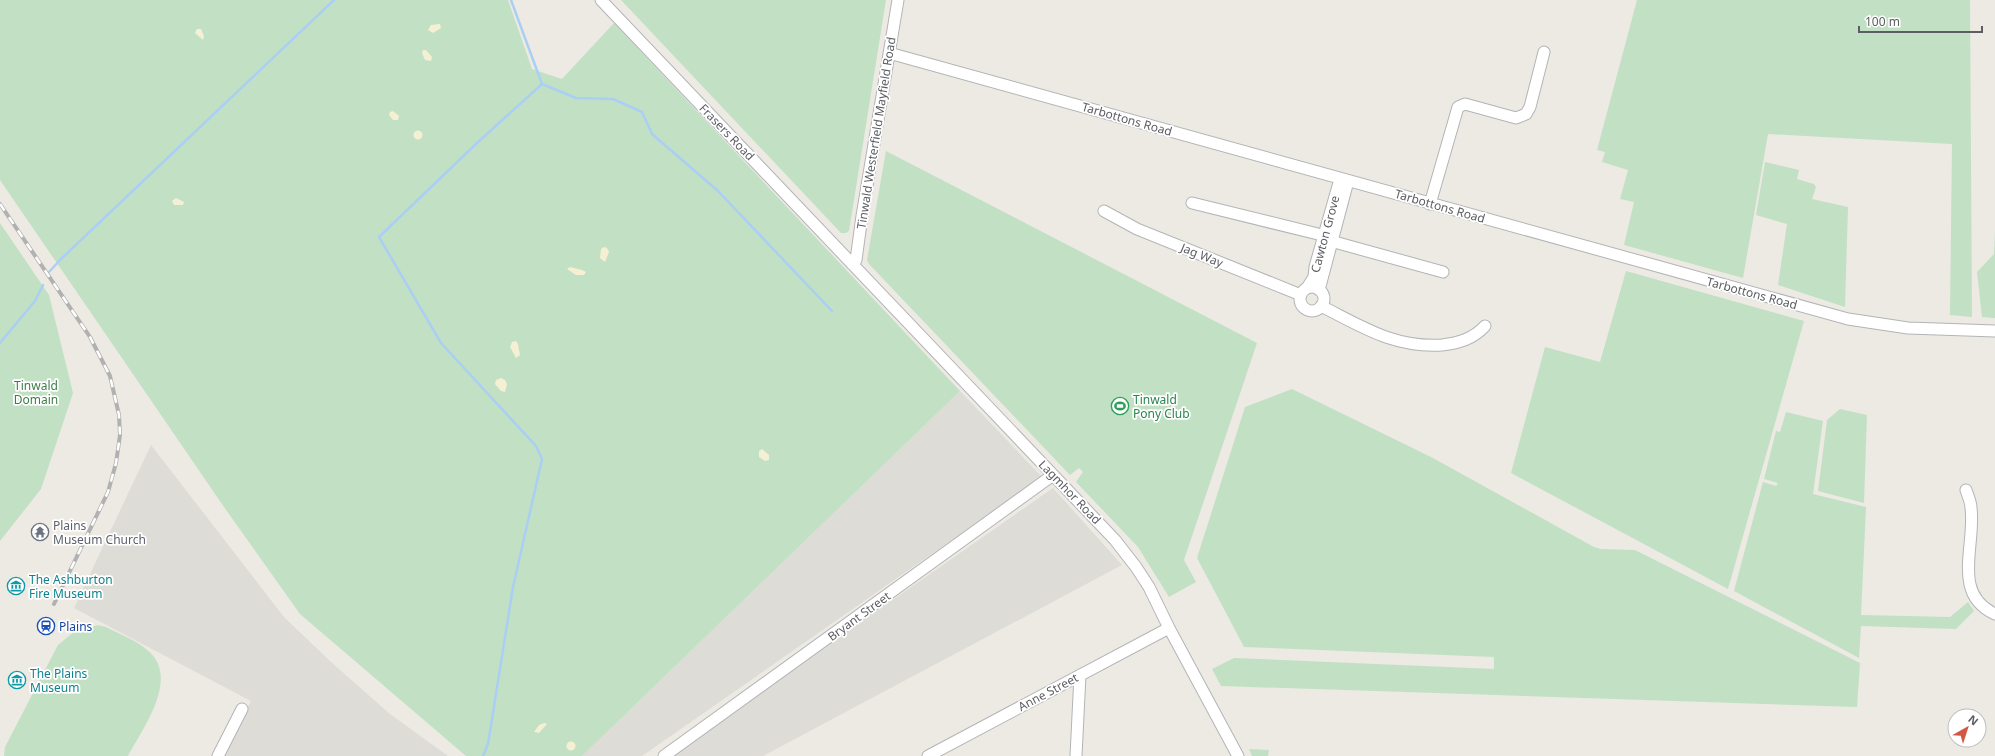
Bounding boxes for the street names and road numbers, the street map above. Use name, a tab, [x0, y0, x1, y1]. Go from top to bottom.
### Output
street label: Tinwald Westerfield Mayfield Road	[852, 36, 900, 230]
street label: Tarbottons Road	[1080, 98, 1174, 140]
street label: Frasers Road	[696, 100, 758, 164]
street label: Tarbottons Road	[1393, 185, 1487, 227]
street label: Cawton Grove	[1307, 193, 1344, 274]
street label: Jag Way	[1177, 238, 1227, 272]
street label: Tarbottons Road	[1705, 273, 1799, 313]
street label: Lagmhor Road	[1035, 456, 1105, 528]
street label: Bryant Street	[824, 587, 894, 645]
street label: Anne Street	[1015, 669, 1082, 715]

